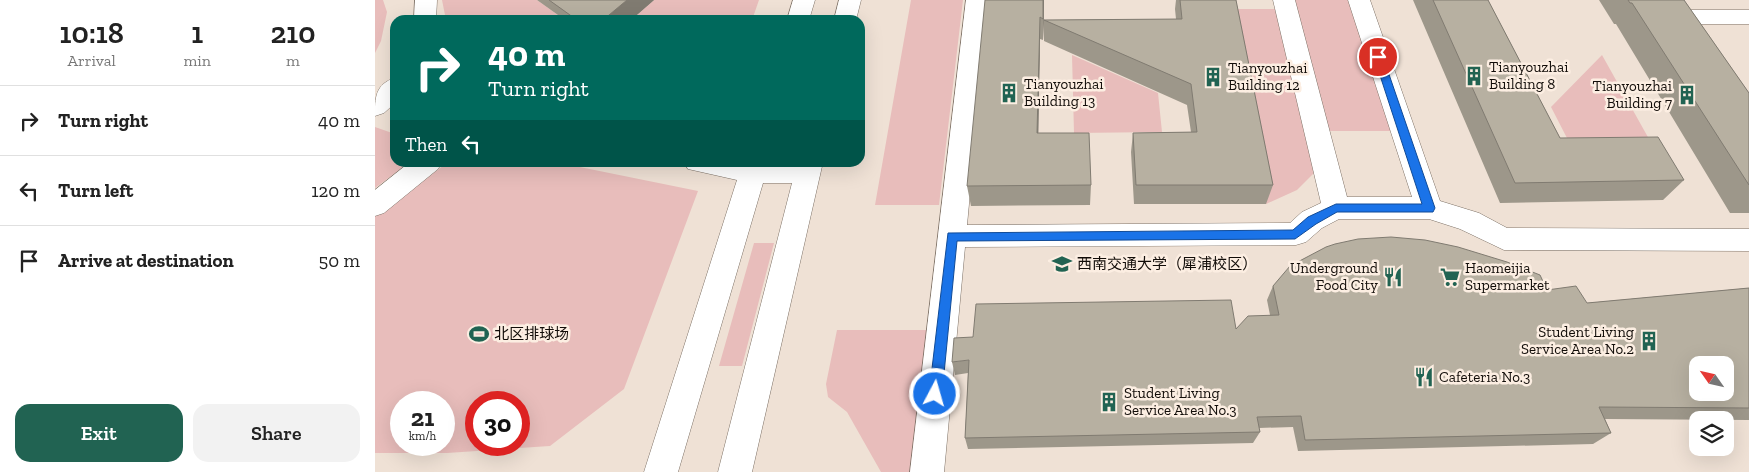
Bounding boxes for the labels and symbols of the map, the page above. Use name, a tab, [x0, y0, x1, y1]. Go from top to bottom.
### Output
pin	[1357, 36, 1399, 78]
place label: Tianyouzhai Building 8	[1489, 58, 1568, 93]
place label: Tianyouzhai Building 12	[1228, 59, 1307, 94]
building icon: Tianyouzhai Building 8	[1463, 65, 1485, 87]
building icon: Tianyouzhai Building 12	[1202, 66, 1224, 88]
place label: Tianyouzhai Building 13	[1024, 75, 1103, 110]
place label: Tianyouzhai Building 7	[1593, 77, 1672, 112]
building icon: Tianyouzhai Building 13	[998, 82, 1020, 104]
building icon: Tianyouzhai Building 7	[1676, 84, 1698, 106]
school or university icon: 西南交通大学（犀浦校区）	[1051, 253, 1073, 275]
place label: 西南交通大学（犀浦校区）	[1077, 255, 1257, 273]
place label: Underground Food City	[1290, 259, 1379, 294]
place label: Haomeijia Supermarket	[1465, 259, 1550, 294]
restaurant icon: Underground Food City	[1382, 266, 1404, 288]
supermarket icon: Haomeijia Supermarket	[1439, 266, 1461, 288]
sports icon: 北区排球场	[468, 323, 490, 345]
place label: Student Living Service Area No.2	[1521, 323, 1634, 358]
place label: 北区排球场	[494, 325, 569, 343]
building icon: Student Living Service Area No.2	[1638, 330, 1660, 352]
north arrow	[1689, 356, 1734, 401]
restaurant icon: Cafeteria No.3	[1413, 366, 1435, 388]
position arrow	[908, 367, 960, 419]
place label: Cafeteria No.3	[1439, 368, 1530, 386]
place label: Student Living Service Area No.3	[1124, 384, 1237, 419]
speed limit sign: 30	[465, 391, 530, 456]
building icon: Student Living Service Area No.3	[1098, 391, 1120, 413]

